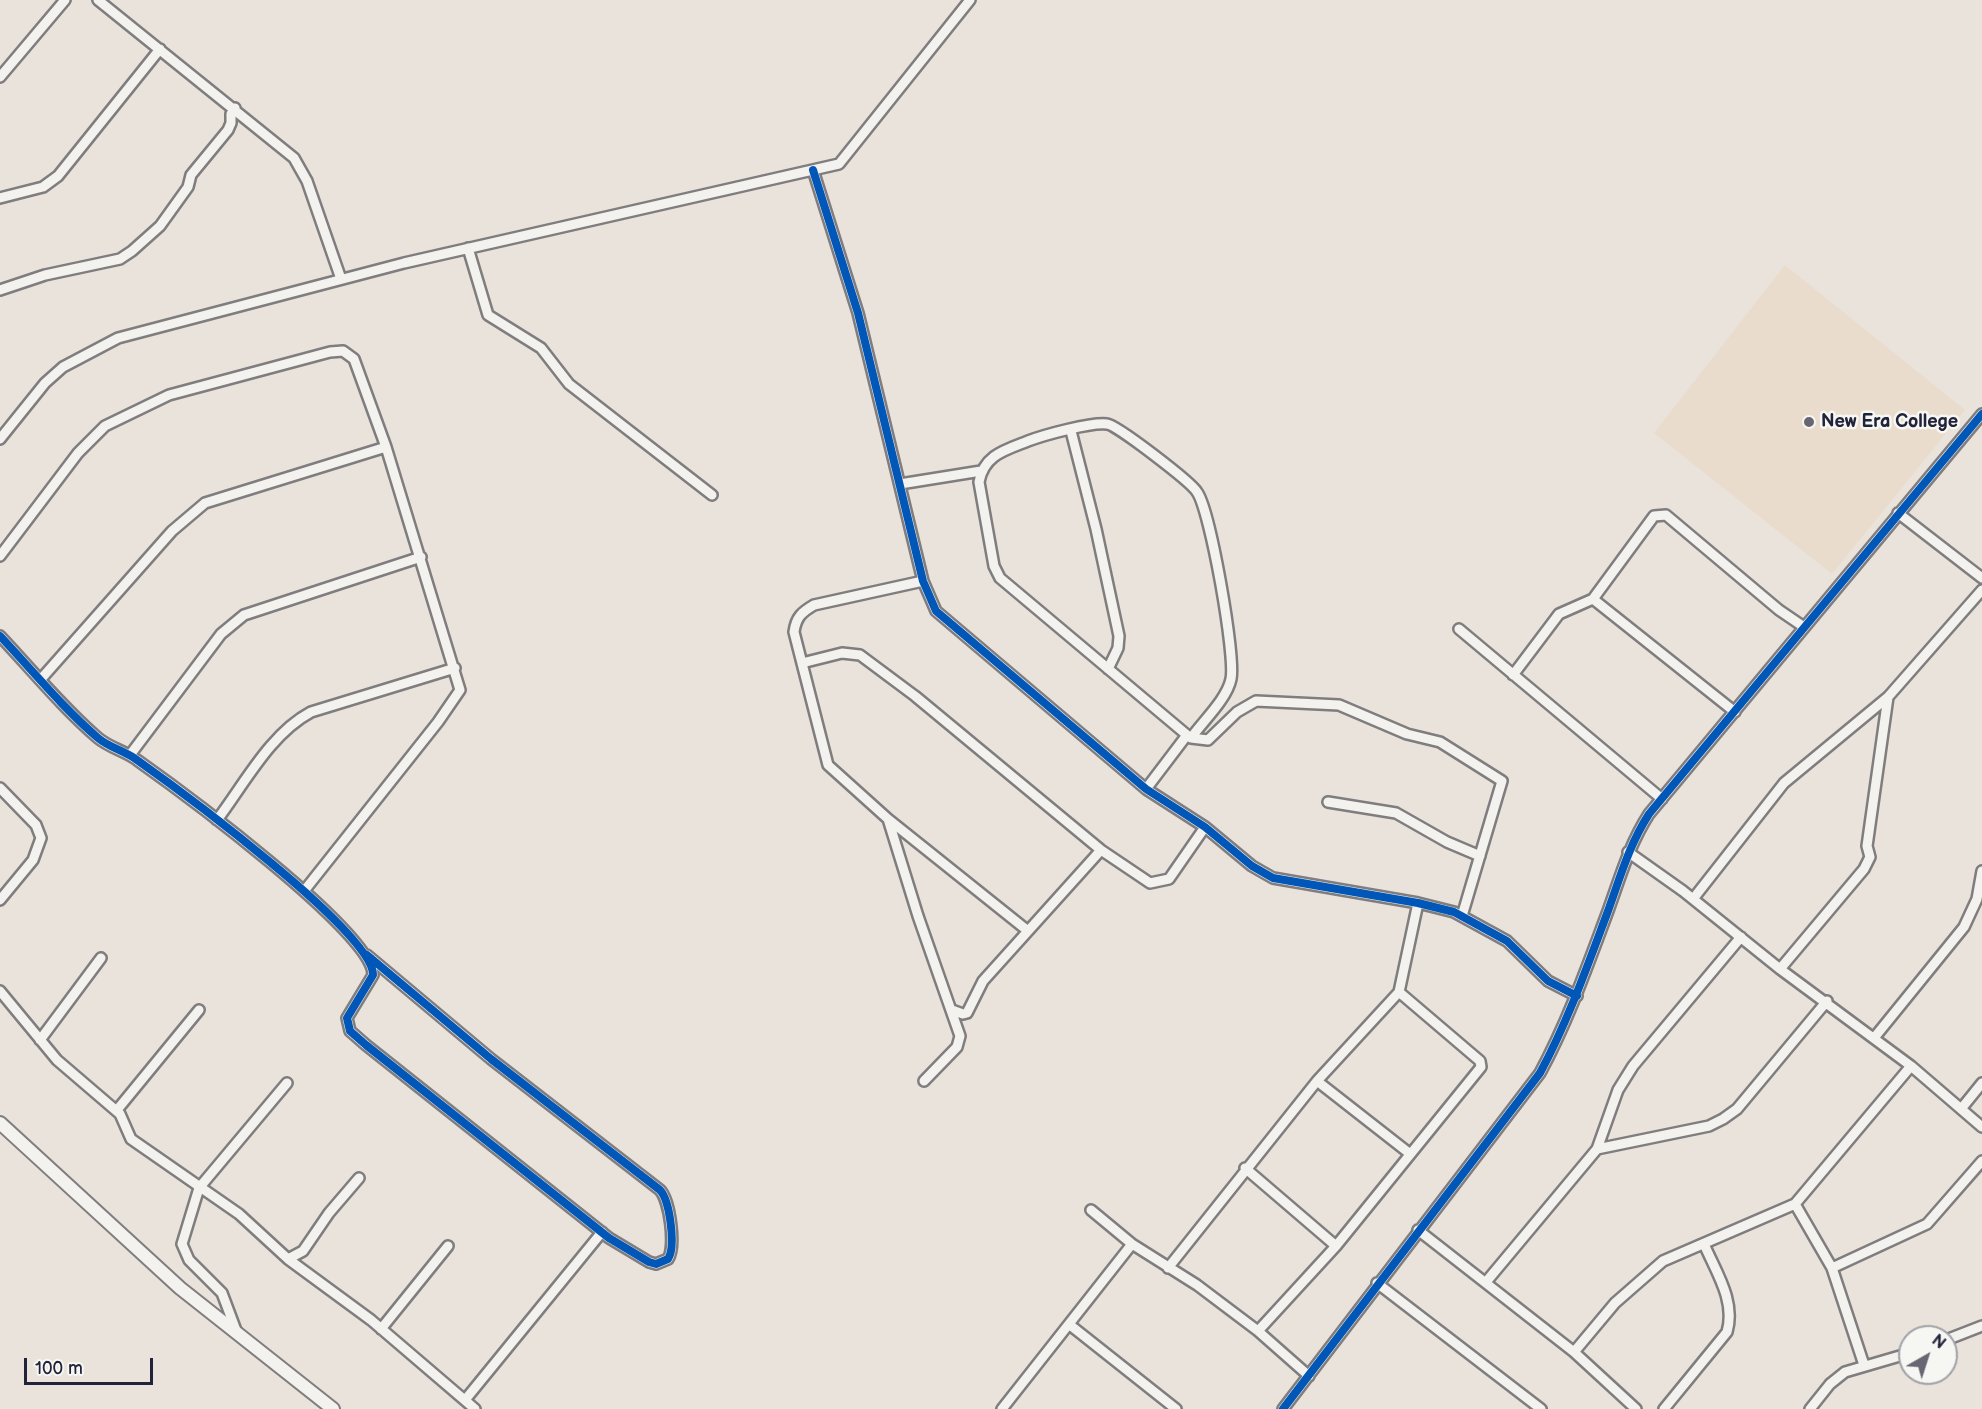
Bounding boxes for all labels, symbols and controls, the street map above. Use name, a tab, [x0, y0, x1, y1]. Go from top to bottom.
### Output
place label: New Era College	[1821, 411, 1958, 433]
marker: New Era College	[1802, 415, 1816, 429]
north arrow	[1898, 1325, 1958, 1385]
text: N	[1928, 1331, 1949, 1353]
scale bar	[27, 1346, 156, 1384]
text: 100 m	[35, 1358, 83, 1379]

